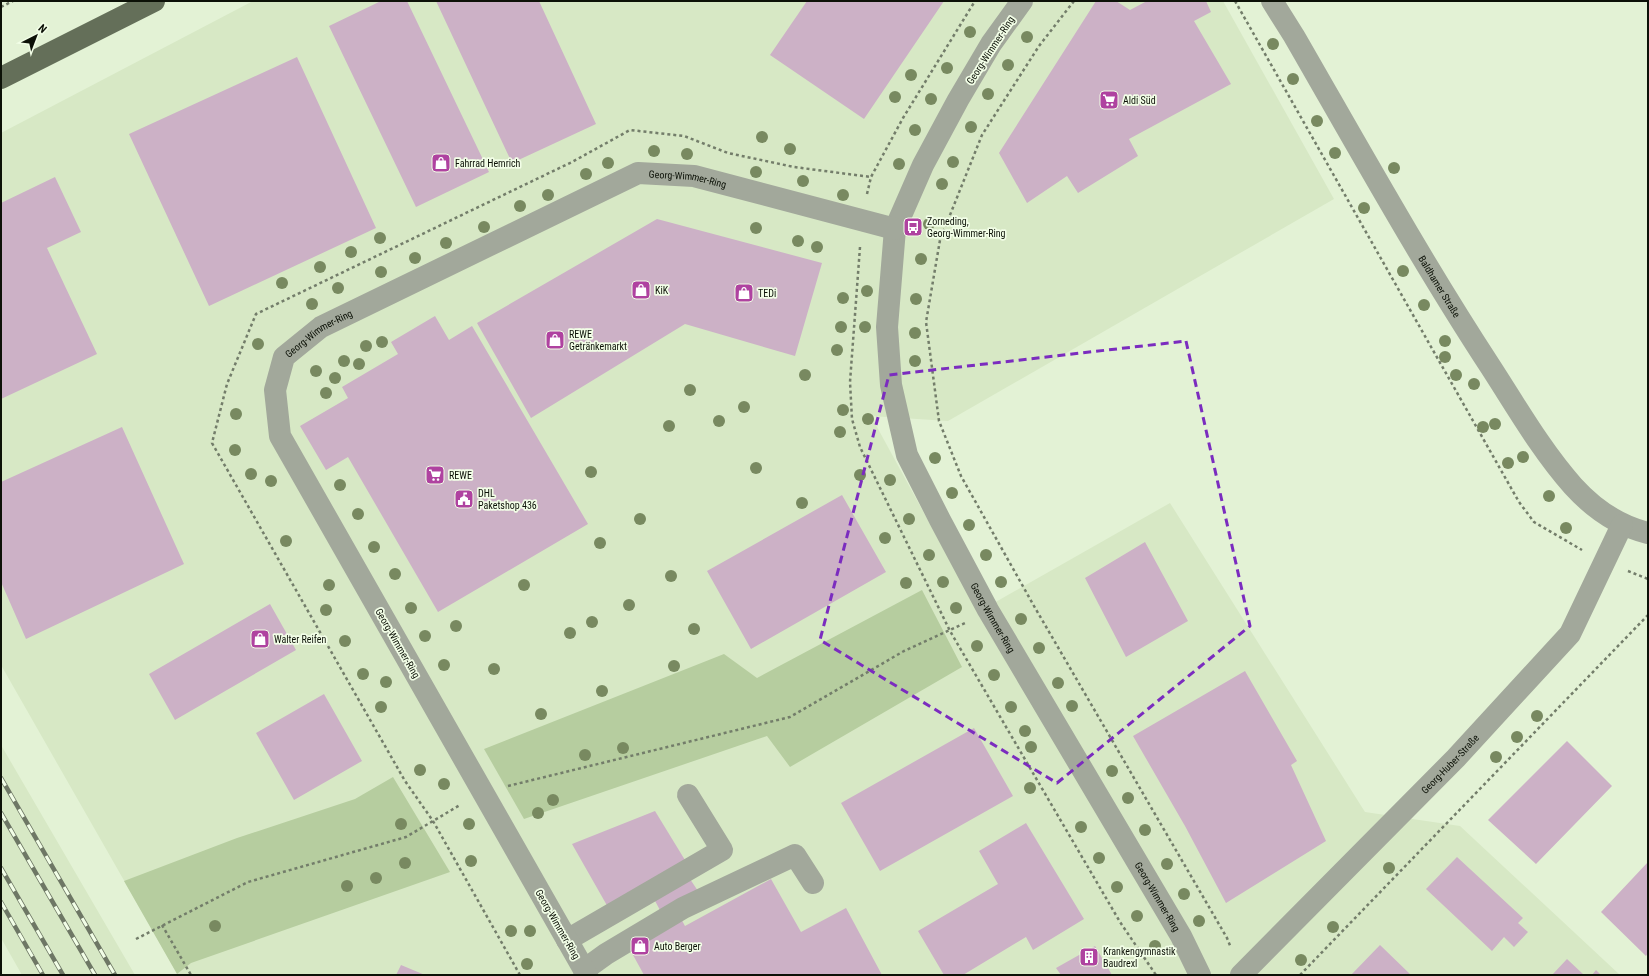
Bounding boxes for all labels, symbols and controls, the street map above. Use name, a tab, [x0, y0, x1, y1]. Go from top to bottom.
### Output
street label: Georg-Wimmer-Ring	[964, 14, 1016, 86]
north arrow	[16, 16, 56, 56]
text: N	[35, 22, 49, 36]
supermarket icon: Aldi Süd	[1098, 89, 1120, 111]
place label: Aldi Süd	[1123, 95, 1156, 106]
shop icon: Fahrrad Hemrich	[430, 152, 452, 174]
place label: Fahrrad Hemrich	[455, 158, 521, 169]
street label: Georg-Wimmer-Ring	[649, 169, 728, 190]
bus stop icon: Zorneding, Georg-Wimmer-Ring	[902, 216, 924, 238]
place label: Zorneding, Georg-Wimmer-Ring	[927, 216, 1006, 239]
street label: Baldhamer Straße	[1416, 254, 1463, 320]
shop icon: KiK	[630, 279, 652, 301]
shop icon: TEDi	[733, 282, 755, 304]
place label: KiK	[655, 285, 669, 296]
place label: TEDi	[758, 288, 776, 299]
street label: Georg-Wimmer-Ring	[283, 308, 354, 360]
shop icon: REWE Getränkemarkt	[544, 329, 566, 351]
place label: REWE Getränkemarkt	[569, 329, 627, 352]
supermarket icon: REWE	[424, 464, 446, 486]
place label: REWE	[449, 470, 472, 481]
public building icon: DHL Paketshop 436	[453, 488, 475, 510]
place label: DHL Paketshop 436	[478, 488, 537, 511]
street label: Georg-Wimmer-Ring	[969, 581, 1017, 655]
street label: Georg-Wimmer-Ring	[373, 606, 422, 680]
shop icon: Walter Reifen	[249, 628, 271, 650]
place label: Walter Reifen	[274, 634, 327, 645]
street label: Georg-Huber-Straße	[1419, 732, 1481, 796]
street label: Georg-Wimmer-Ring	[1133, 860, 1182, 934]
street label: Georg-Wimmer-Ring	[533, 887, 582, 961]
shop icon: Auto Berger	[629, 935, 651, 957]
place label: Auto Berger	[654, 941, 701, 952]
building icon: Krankengymnastik Baudrexl	[1078, 946, 1100, 968]
place label: Krankengymnastik Baudrexl	[1103, 946, 1176, 969]

